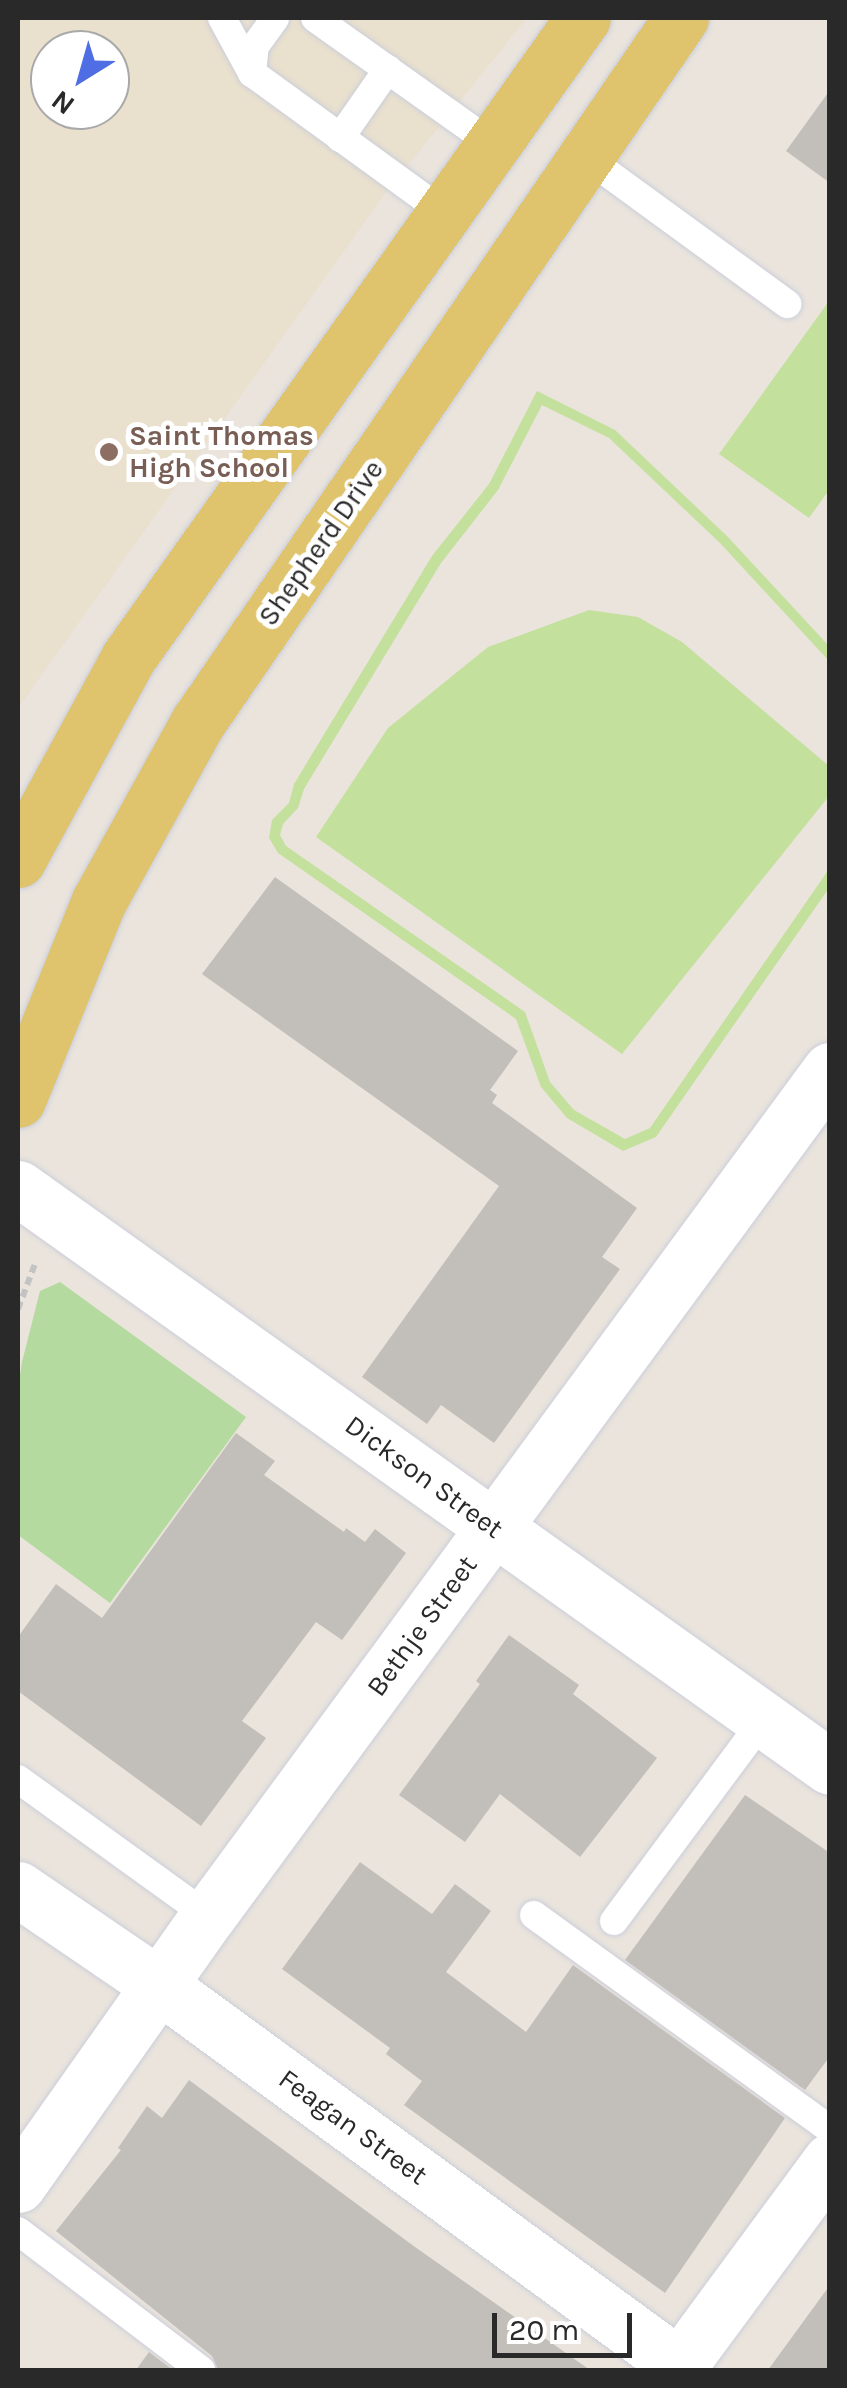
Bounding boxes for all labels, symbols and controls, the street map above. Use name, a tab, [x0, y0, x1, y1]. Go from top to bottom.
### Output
north arrow	[30, 30, 130, 130]
text: N	[45, 84, 81, 122]
place label: Saint Thomas High School	[129, 419, 314, 485]
marker: Saint Thomas High School	[98, 441, 120, 463]
street label: Shepherd Drive	[251, 454, 391, 632]
street label: Dickson Street	[338, 1408, 510, 1546]
street label: Bethje Street	[360, 1549, 484, 1703]
street label: Feagan Street	[272, 2062, 434, 2192]
scale bar	[497, 2293, 637, 2355]
text: 20 m	[509, 2312, 579, 2348]

